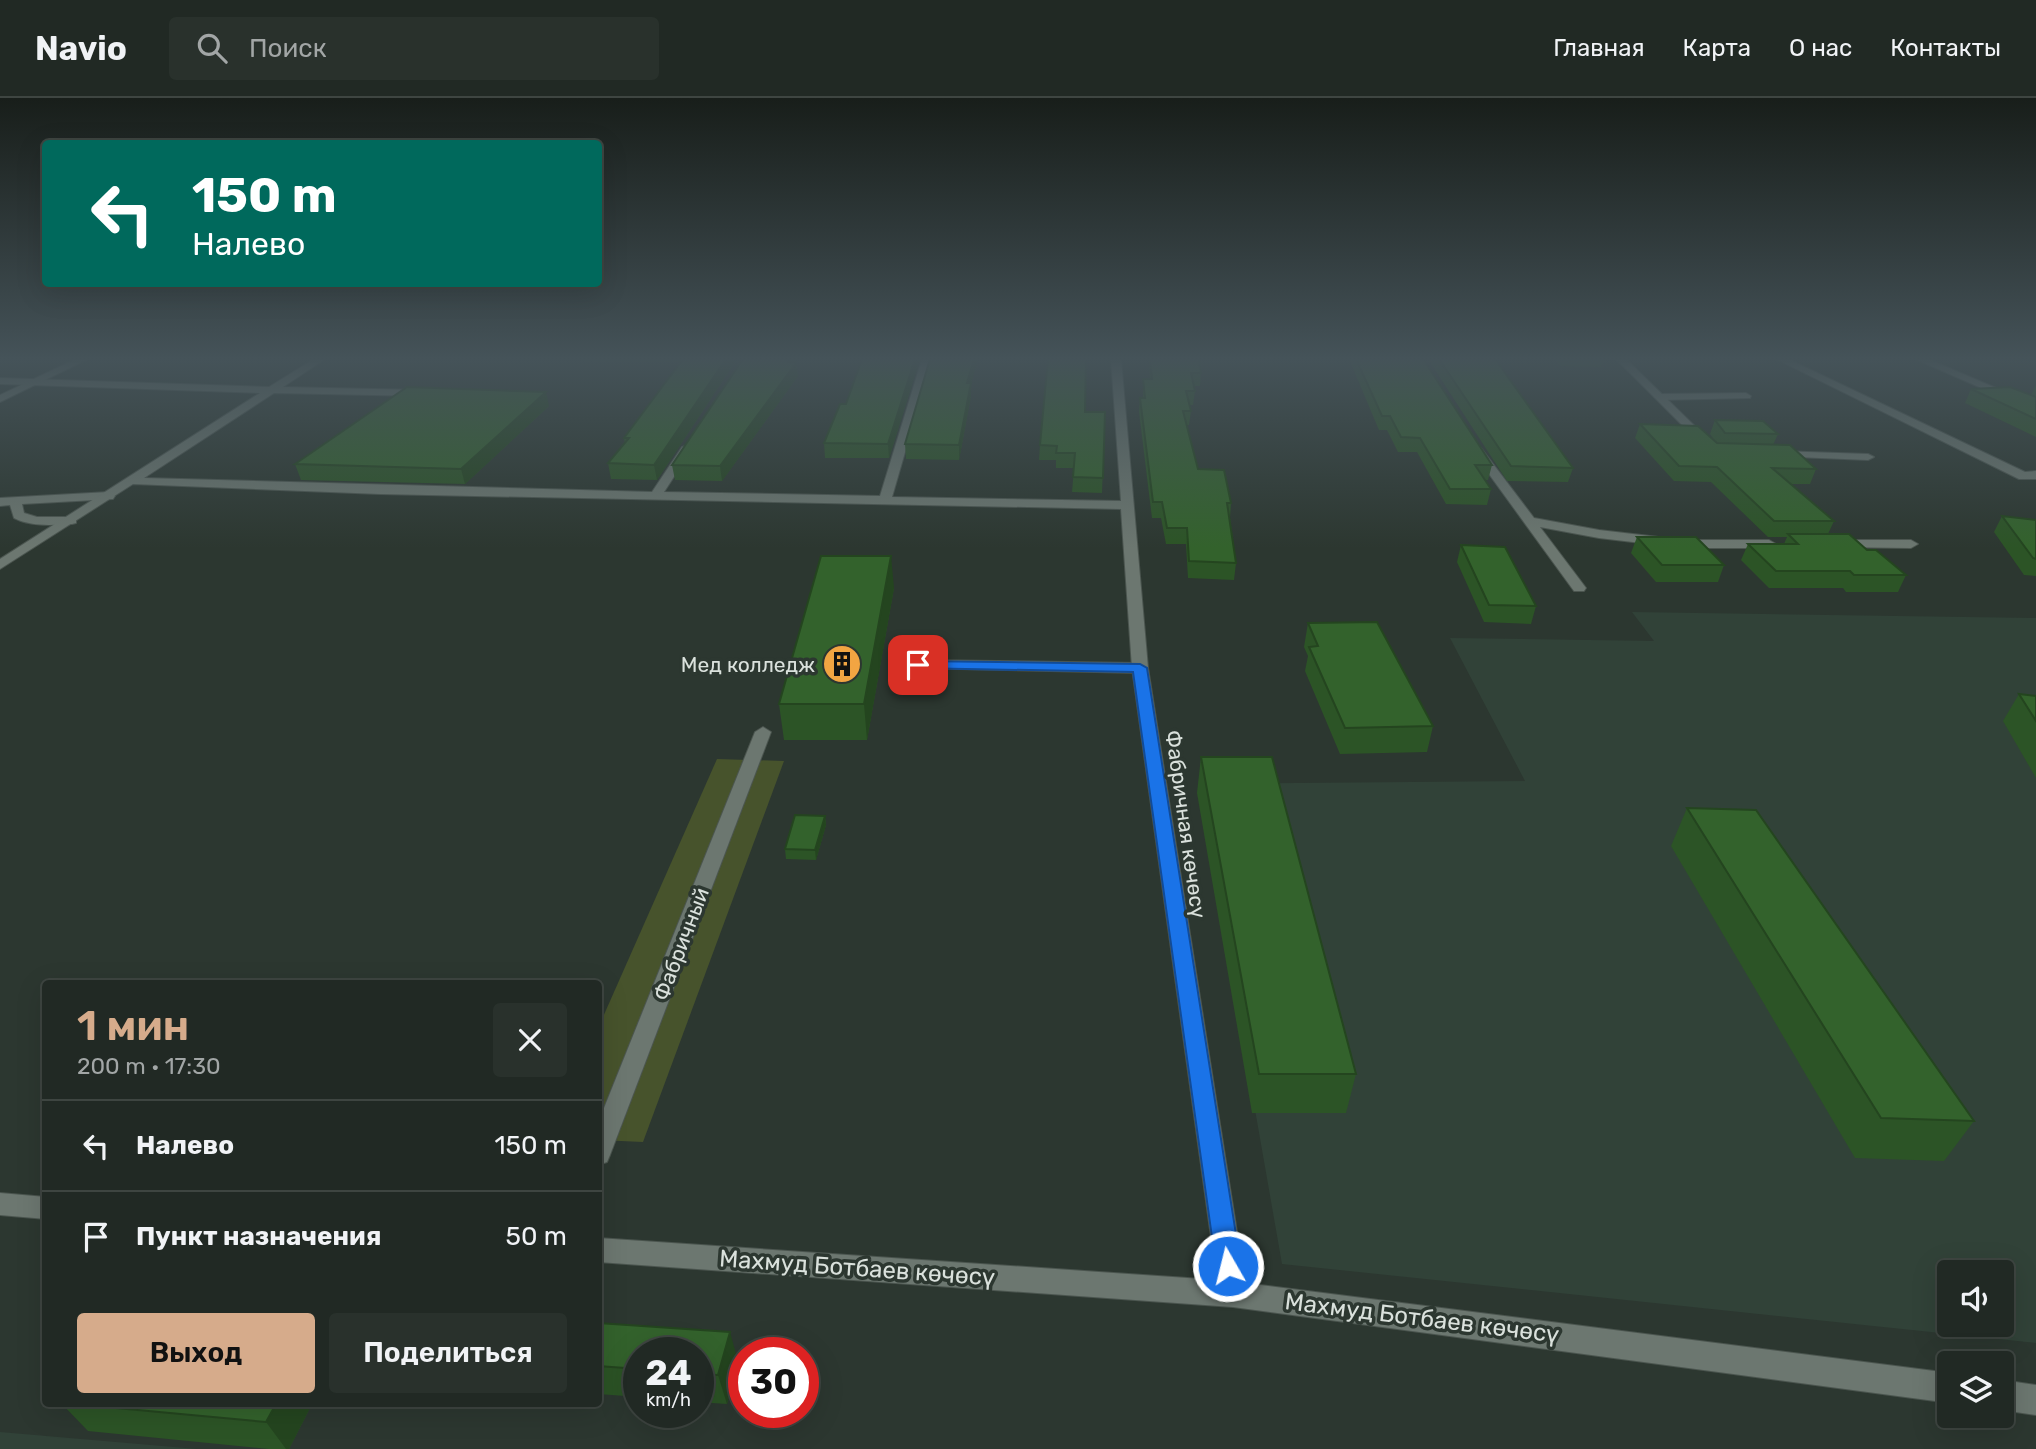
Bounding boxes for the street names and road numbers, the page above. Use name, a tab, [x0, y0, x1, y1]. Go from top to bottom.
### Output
street label: Фабричная көчөсү	[1160, 729, 1212, 919]
street label: Фабричный	[648, 884, 714, 1004]
street label: Махмуд Ботбаев көчөсү	[718, 1244, 996, 1292]
street label: Махмуд Ботбаев көчөсү	[1283, 1287, 1561, 1349]

